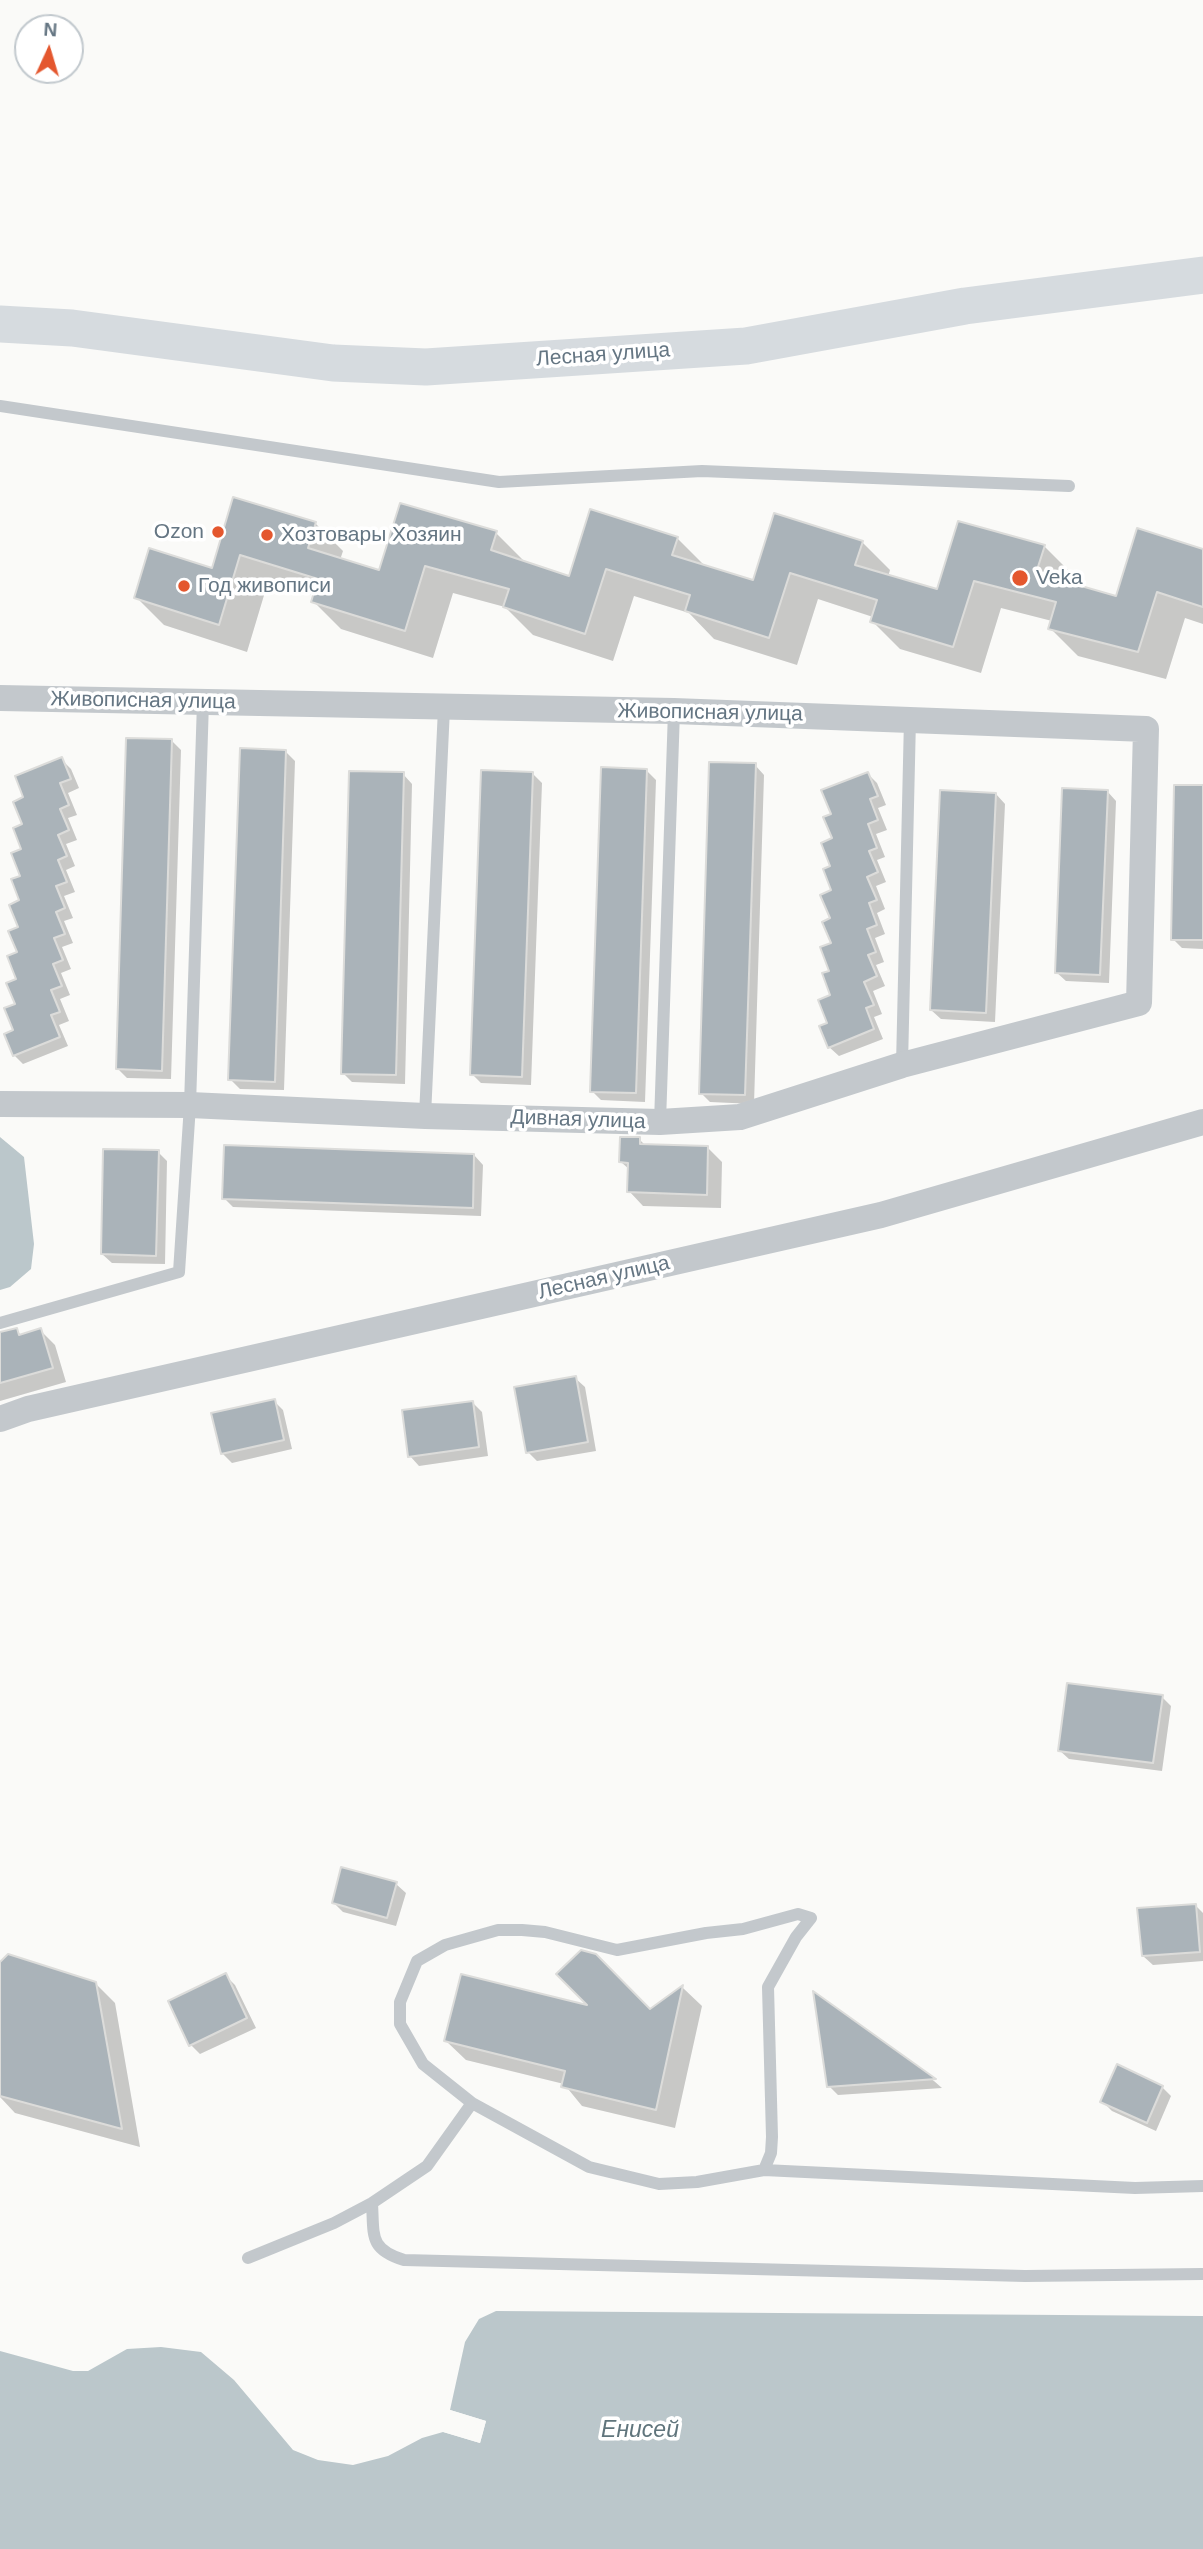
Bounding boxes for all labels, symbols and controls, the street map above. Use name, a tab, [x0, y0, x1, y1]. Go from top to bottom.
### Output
north arrow	[14, 14, 84, 84]
text: N	[43, 19, 58, 41]
street label: Лесная улица	[535, 338, 671, 372]
place label: Ozon	[154, 519, 204, 545]
place label: Хозтовары Хозяин	[281, 522, 462, 548]
marker: Ozon	[210, 524, 226, 540]
marker: Хозтовары Хозяин	[259, 527, 275, 543]
place label: Veka	[1036, 565, 1083, 591]
marker: Veka	[1010, 568, 1030, 588]
place label: Год живописи	[198, 573, 331, 599]
marker: Год живописи	[176, 578, 192, 594]
street label: Живописная улица	[50, 687, 236, 715]
street label: Живописная улица	[617, 699, 803, 727]
street label: Дивная улица	[510, 1105, 646, 1135]
street label: Лесная улица	[536, 1251, 672, 1305]
water label: Енисей	[601, 2417, 679, 2445]

